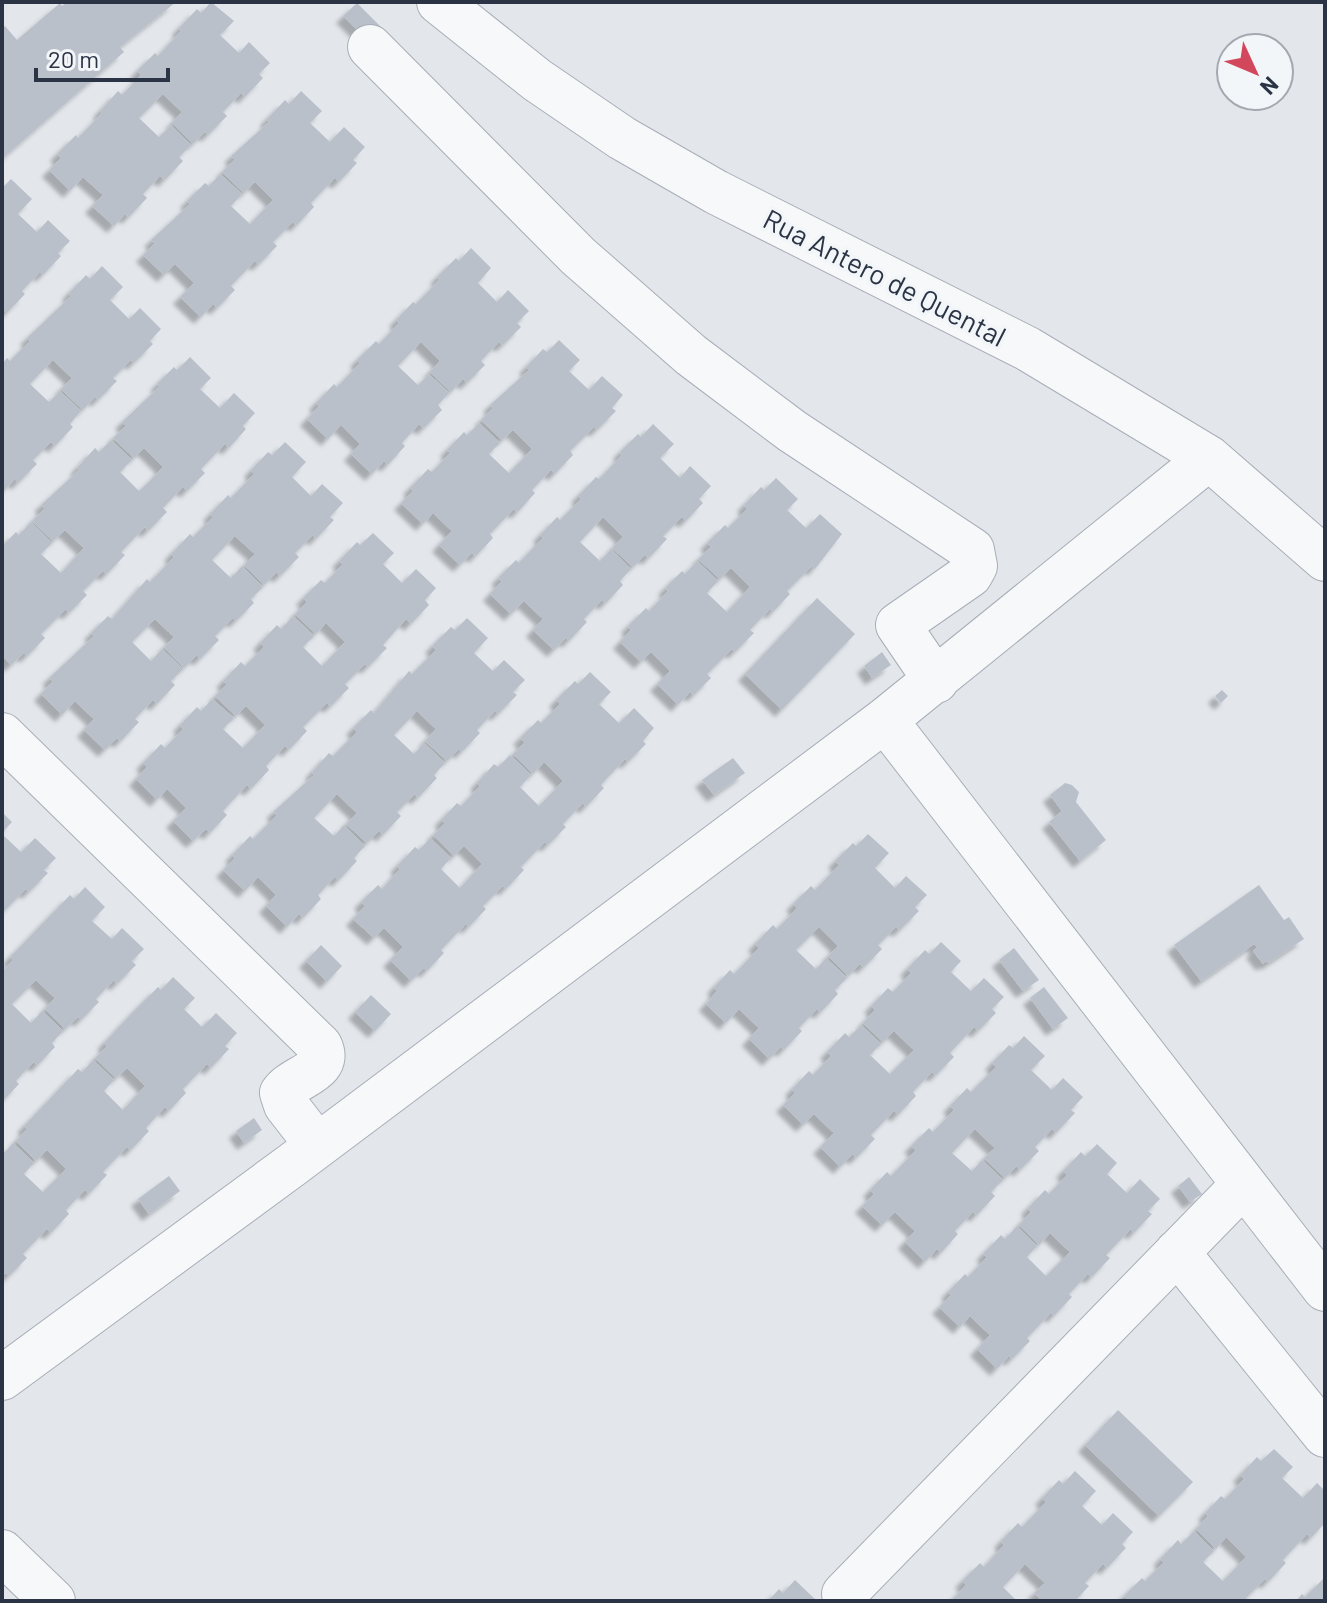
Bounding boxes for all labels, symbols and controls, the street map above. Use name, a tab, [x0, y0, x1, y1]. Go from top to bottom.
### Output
scale bar	[36, 32, 168, 82]
north arrow	[1215, 32, 1295, 112]
text: 20 m	[48, 44, 99, 73]
text: N	[1256, 72, 1285, 101]
street label: Rua Antero de Quental	[758, 201, 1012, 353]

